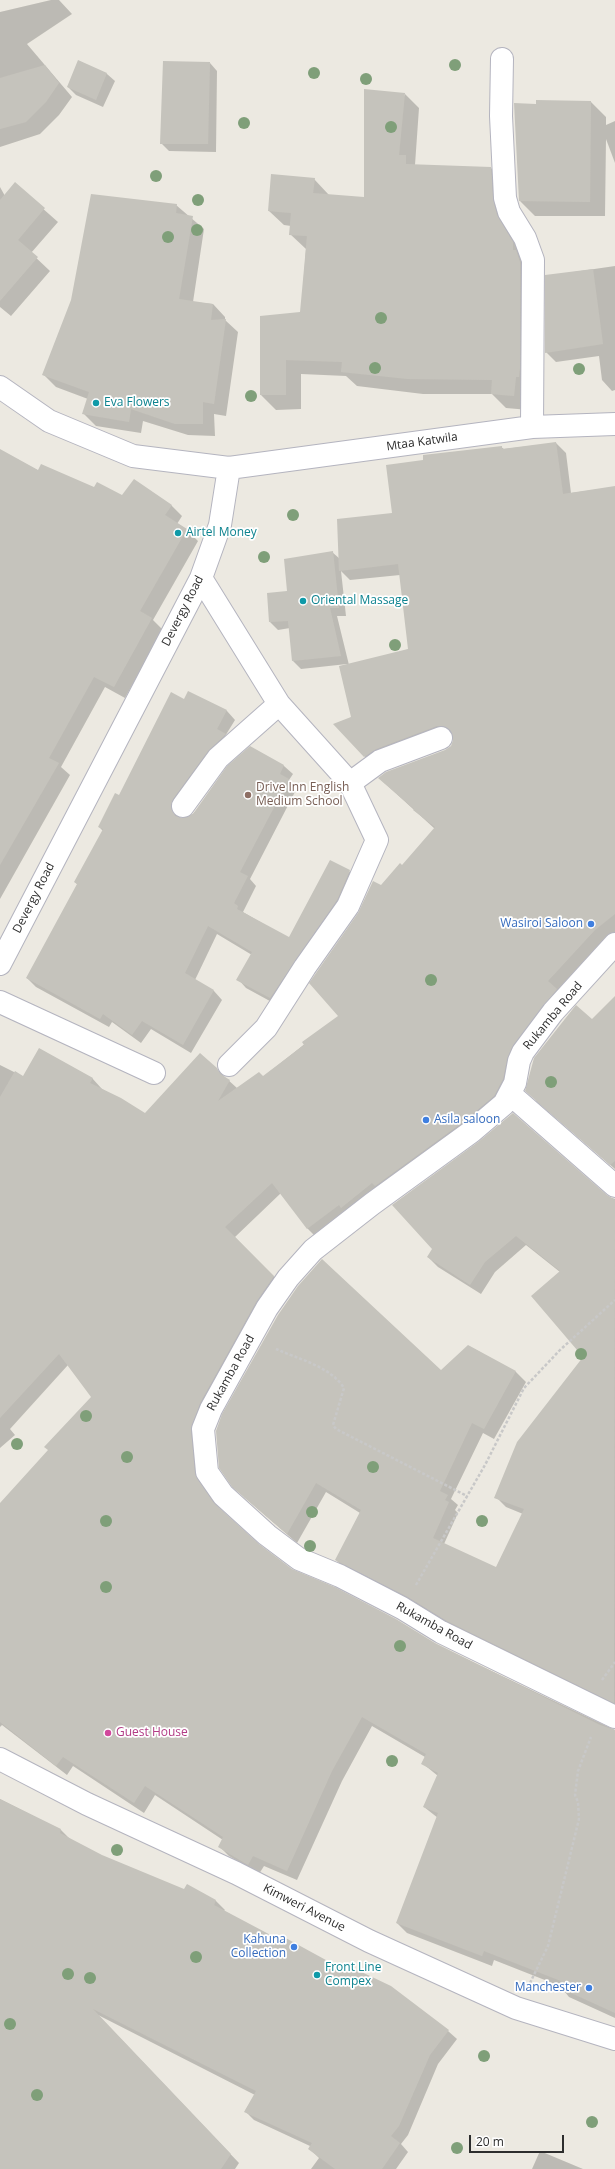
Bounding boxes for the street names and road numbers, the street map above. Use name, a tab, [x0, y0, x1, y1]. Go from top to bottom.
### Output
street label: Mtaa Katwila	[385, 430, 459, 454]
street label: Devergy Road	[159, 573, 207, 649]
street label: Devergy Road	[10, 860, 58, 936]
street label: Rukamba Road	[520, 979, 586, 1053]
street label: Rukamba Road	[204, 1333, 258, 1413]
street label: Rukamba Road	[394, 1599, 474, 1653]
street label: Kimweri Avenue	[260, 1881, 348, 1935]

